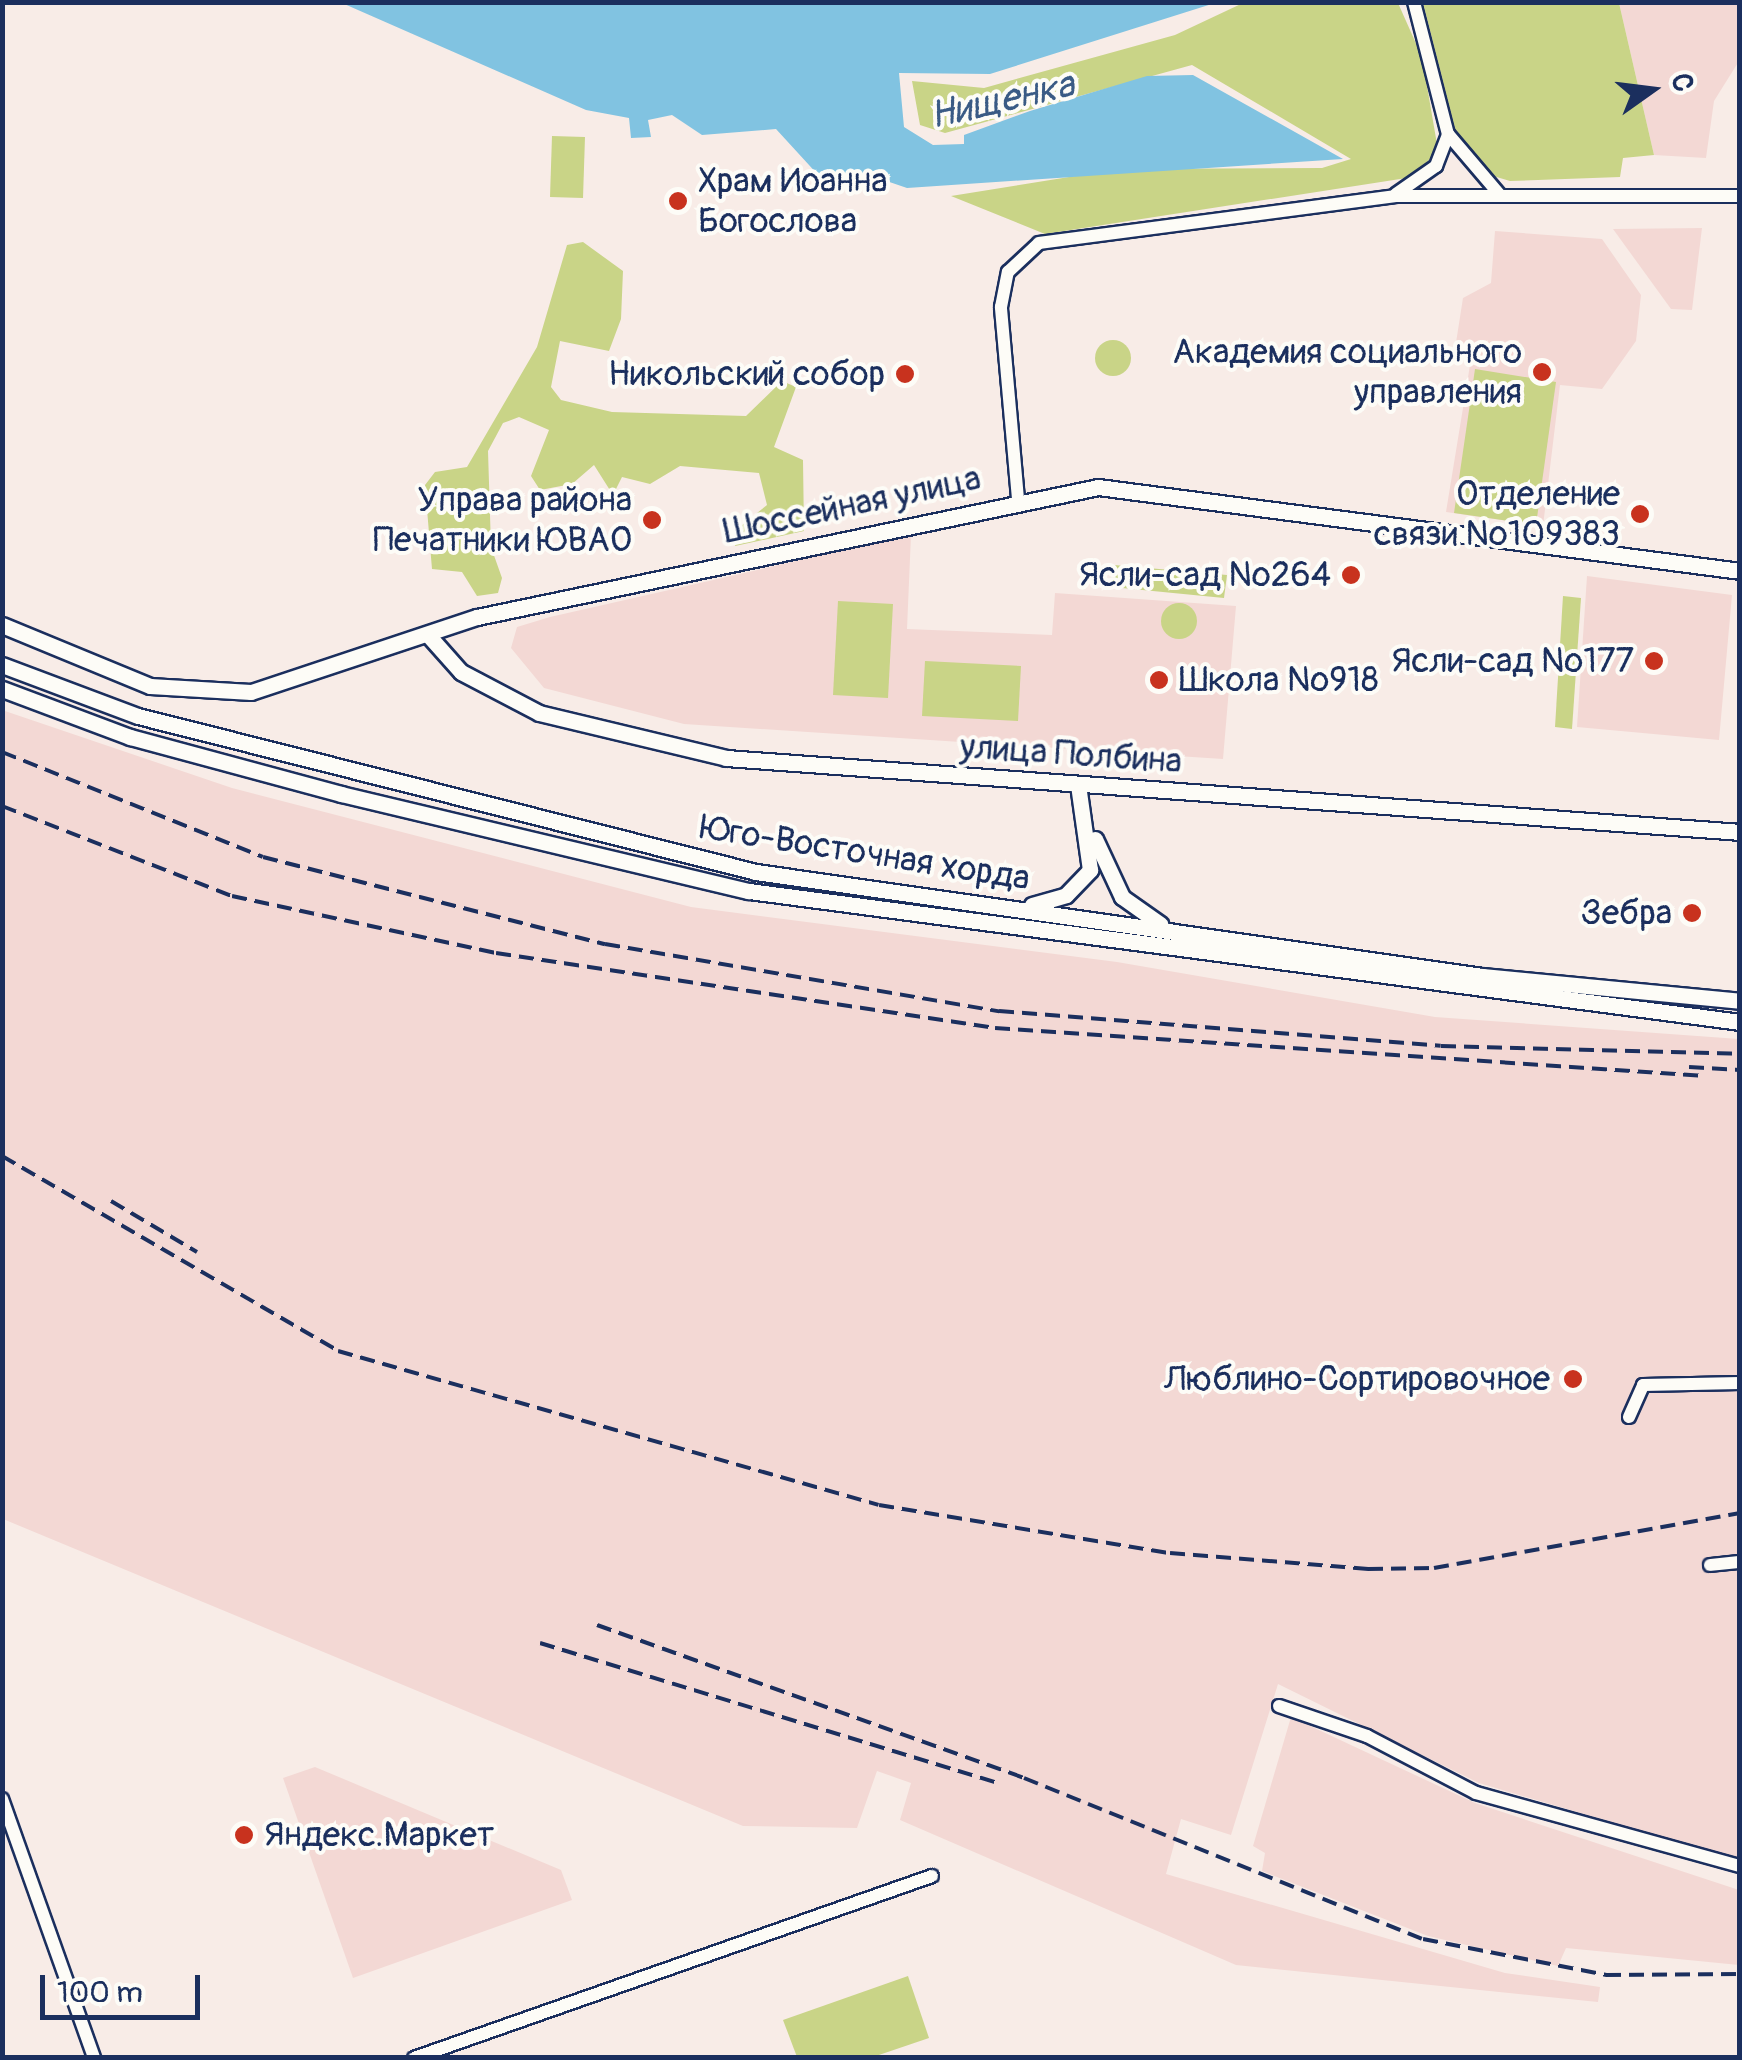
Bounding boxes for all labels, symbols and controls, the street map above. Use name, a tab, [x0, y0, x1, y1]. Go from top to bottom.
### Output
north arrow	[1602, 40, 1702, 140]
water label: Нищенка	[925, 62, 1079, 140]
text: С	[1663, 70, 1701, 95]
place label: Храм Иоанна Богослова	[698, 160, 888, 242]
marker: Храм Иоанна Богослова	[667, 190, 689, 212]
place label: Академия социального управления	[1172, 331, 1522, 413]
place label: Никольский собор	[608, 353, 885, 395]
marker: Академия социального управления	[1531, 361, 1553, 383]
marker: Никольский собор	[894, 363, 916, 385]
street label: Шоссейная улица	[720, 457, 984, 553]
place label: Отделение связи №109383	[1374, 473, 1620, 555]
place label: Управа района Печатники ЮВАО	[373, 479, 632, 561]
marker: Отделение связи №109383	[1629, 503, 1651, 525]
marker: Управа района Печатники ЮВАО	[641, 509, 663, 531]
place label: Ясли-сад №264	[1079, 554, 1331, 596]
marker: Ясли-сад №264	[1340, 564, 1362, 586]
place label: Ясли-сад №177	[1391, 640, 1634, 682]
marker: Ясли-сад №177	[1643, 650, 1665, 672]
place label: Школа №918	[1179, 659, 1379, 701]
marker: Школа №918	[1148, 669, 1170, 691]
street label: улица Полбина	[959, 725, 1183, 783]
street label: Юго-Восточная хорда	[697, 806, 1033, 900]
place label: Зебра	[1581, 892, 1672, 934]
marker: Зебра	[1681, 902, 1703, 924]
place label: Люблино-Сортировочное	[1164, 1358, 1550, 1400]
marker: Люблино-Сортировочное	[1560, 1366, 1586, 1392]
place label: Яндекс.Маркет	[264, 1814, 494, 1856]
marker: Яндекс.Маркет	[233, 1824, 255, 1846]
scale bar	[45, 1955, 205, 2017]
text: 100 m	[57, 1974, 143, 2011]

